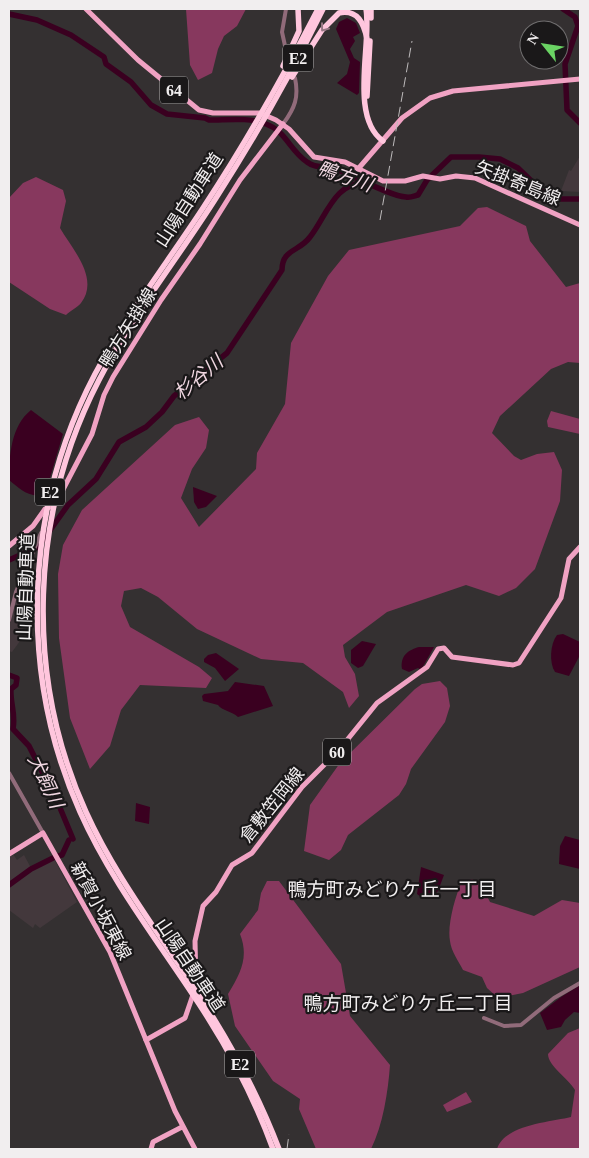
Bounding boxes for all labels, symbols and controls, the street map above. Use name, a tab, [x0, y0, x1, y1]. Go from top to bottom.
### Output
north arrow	[519, 20, 569, 70]
one-way arrow	[322, 22, 330, 31]
text: N	[524, 31, 542, 47]
road number: E2	[283, 44, 313, 72]
road number: 64	[160, 76, 188, 104]
street label: 山陽自動車道	[151, 149, 227, 251]
water label: 鴨方川	[314, 157, 377, 196]
street label: 矢掛寄島線	[473, 157, 563, 209]
street label: 鴨方矢掛線	[96, 285, 160, 371]
water label: 杉谷川	[170, 350, 228, 404]
road number: E2	[35, 478, 65, 506]
street label: 山陽自動車道	[14, 533, 38, 641]
road number: 60	[323, 739, 351, 766]
water label: 犬飼川	[24, 751, 68, 813]
street label: 倉敷笠岡線	[236, 764, 308, 846]
street label: 新賀小坂東線	[67, 859, 135, 963]
district label: 鴨方町みどりケ丘一丁目	[287, 879, 497, 900]
street label: 山陽自動車道	[152, 915, 228, 1015]
district label: 鴨方町みどりケ丘二丁目	[303, 993, 513, 1014]
road number: E2	[225, 1050, 255, 1078]

